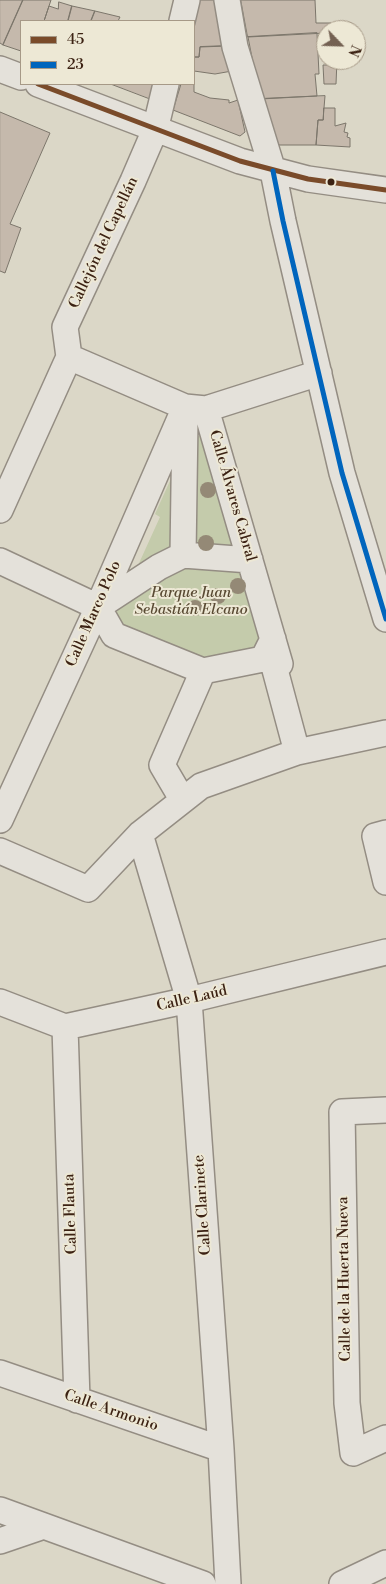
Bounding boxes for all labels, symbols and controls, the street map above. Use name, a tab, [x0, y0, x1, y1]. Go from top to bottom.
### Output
legend	[20, 20, 195, 85]
north arrow	[316, 20, 366, 70]
text: 45	[67, 30, 84, 49]
text: N	[343, 42, 364, 59]
text: 23	[67, 55, 84, 74]
street label: Callejón del Capellán	[66, 174, 142, 312]
unlabelled marker	[326, 177, 336, 187]
street label: Calle Álvares Cabral	[205, 428, 259, 564]
street label: Calle Marco Polo	[63, 558, 125, 670]
park label: Parque Juan Sebastián Elcano	[134, 584, 248, 619]
street label: Calle Laúd	[155, 982, 229, 1016]
street label: Calle Clarinete	[191, 1154, 215, 1256]
street label: Calle Flauta	[61, 1173, 81, 1255]
street label: Calle de la Huerta Nueva	[335, 1196, 355, 1362]
street label: Calle Armonio	[62, 1386, 160, 1436]

